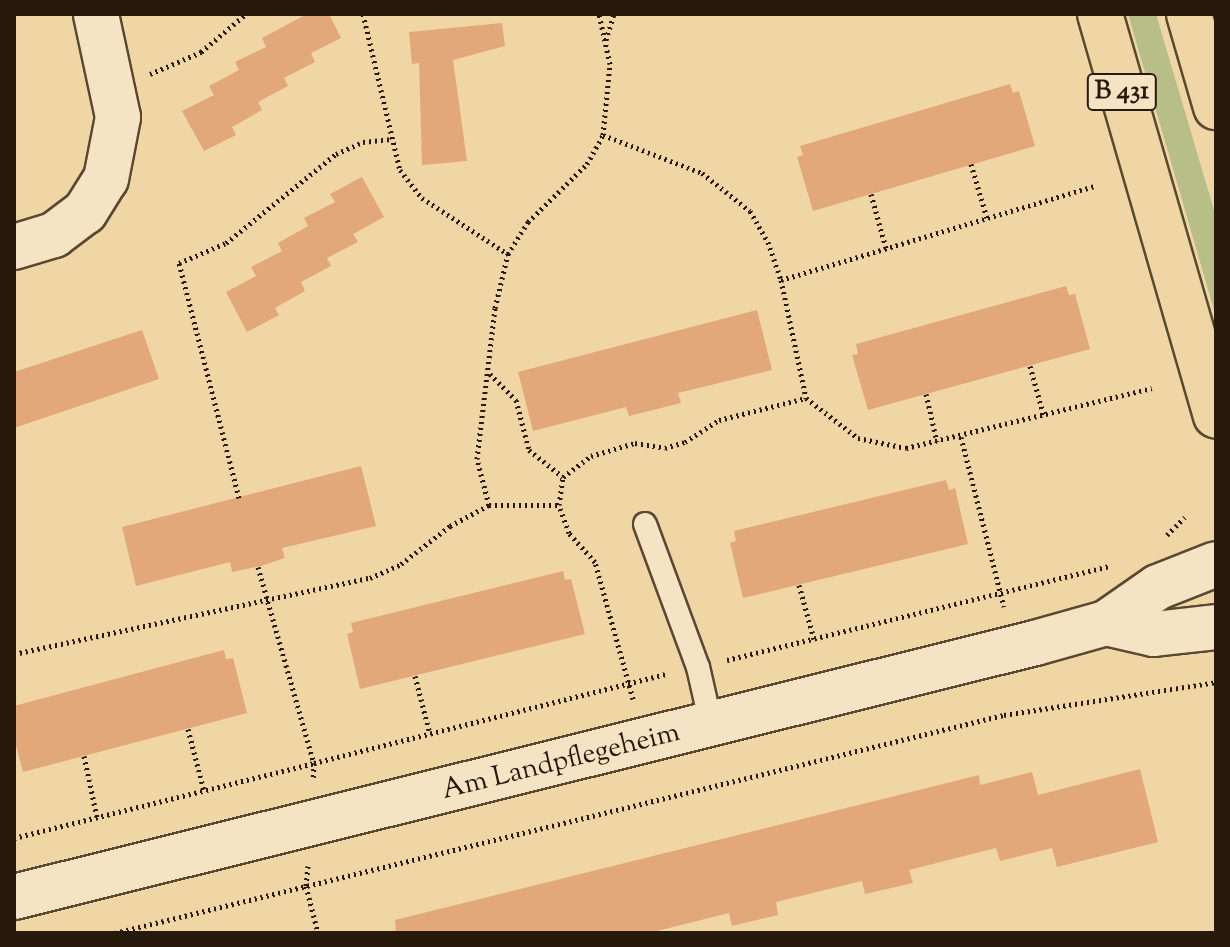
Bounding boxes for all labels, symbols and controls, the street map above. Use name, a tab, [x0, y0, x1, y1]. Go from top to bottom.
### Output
road number: B 431	[1086, 70, 1158, 114]
street label: Am Landpflegeheim	[439, 716, 683, 808]

